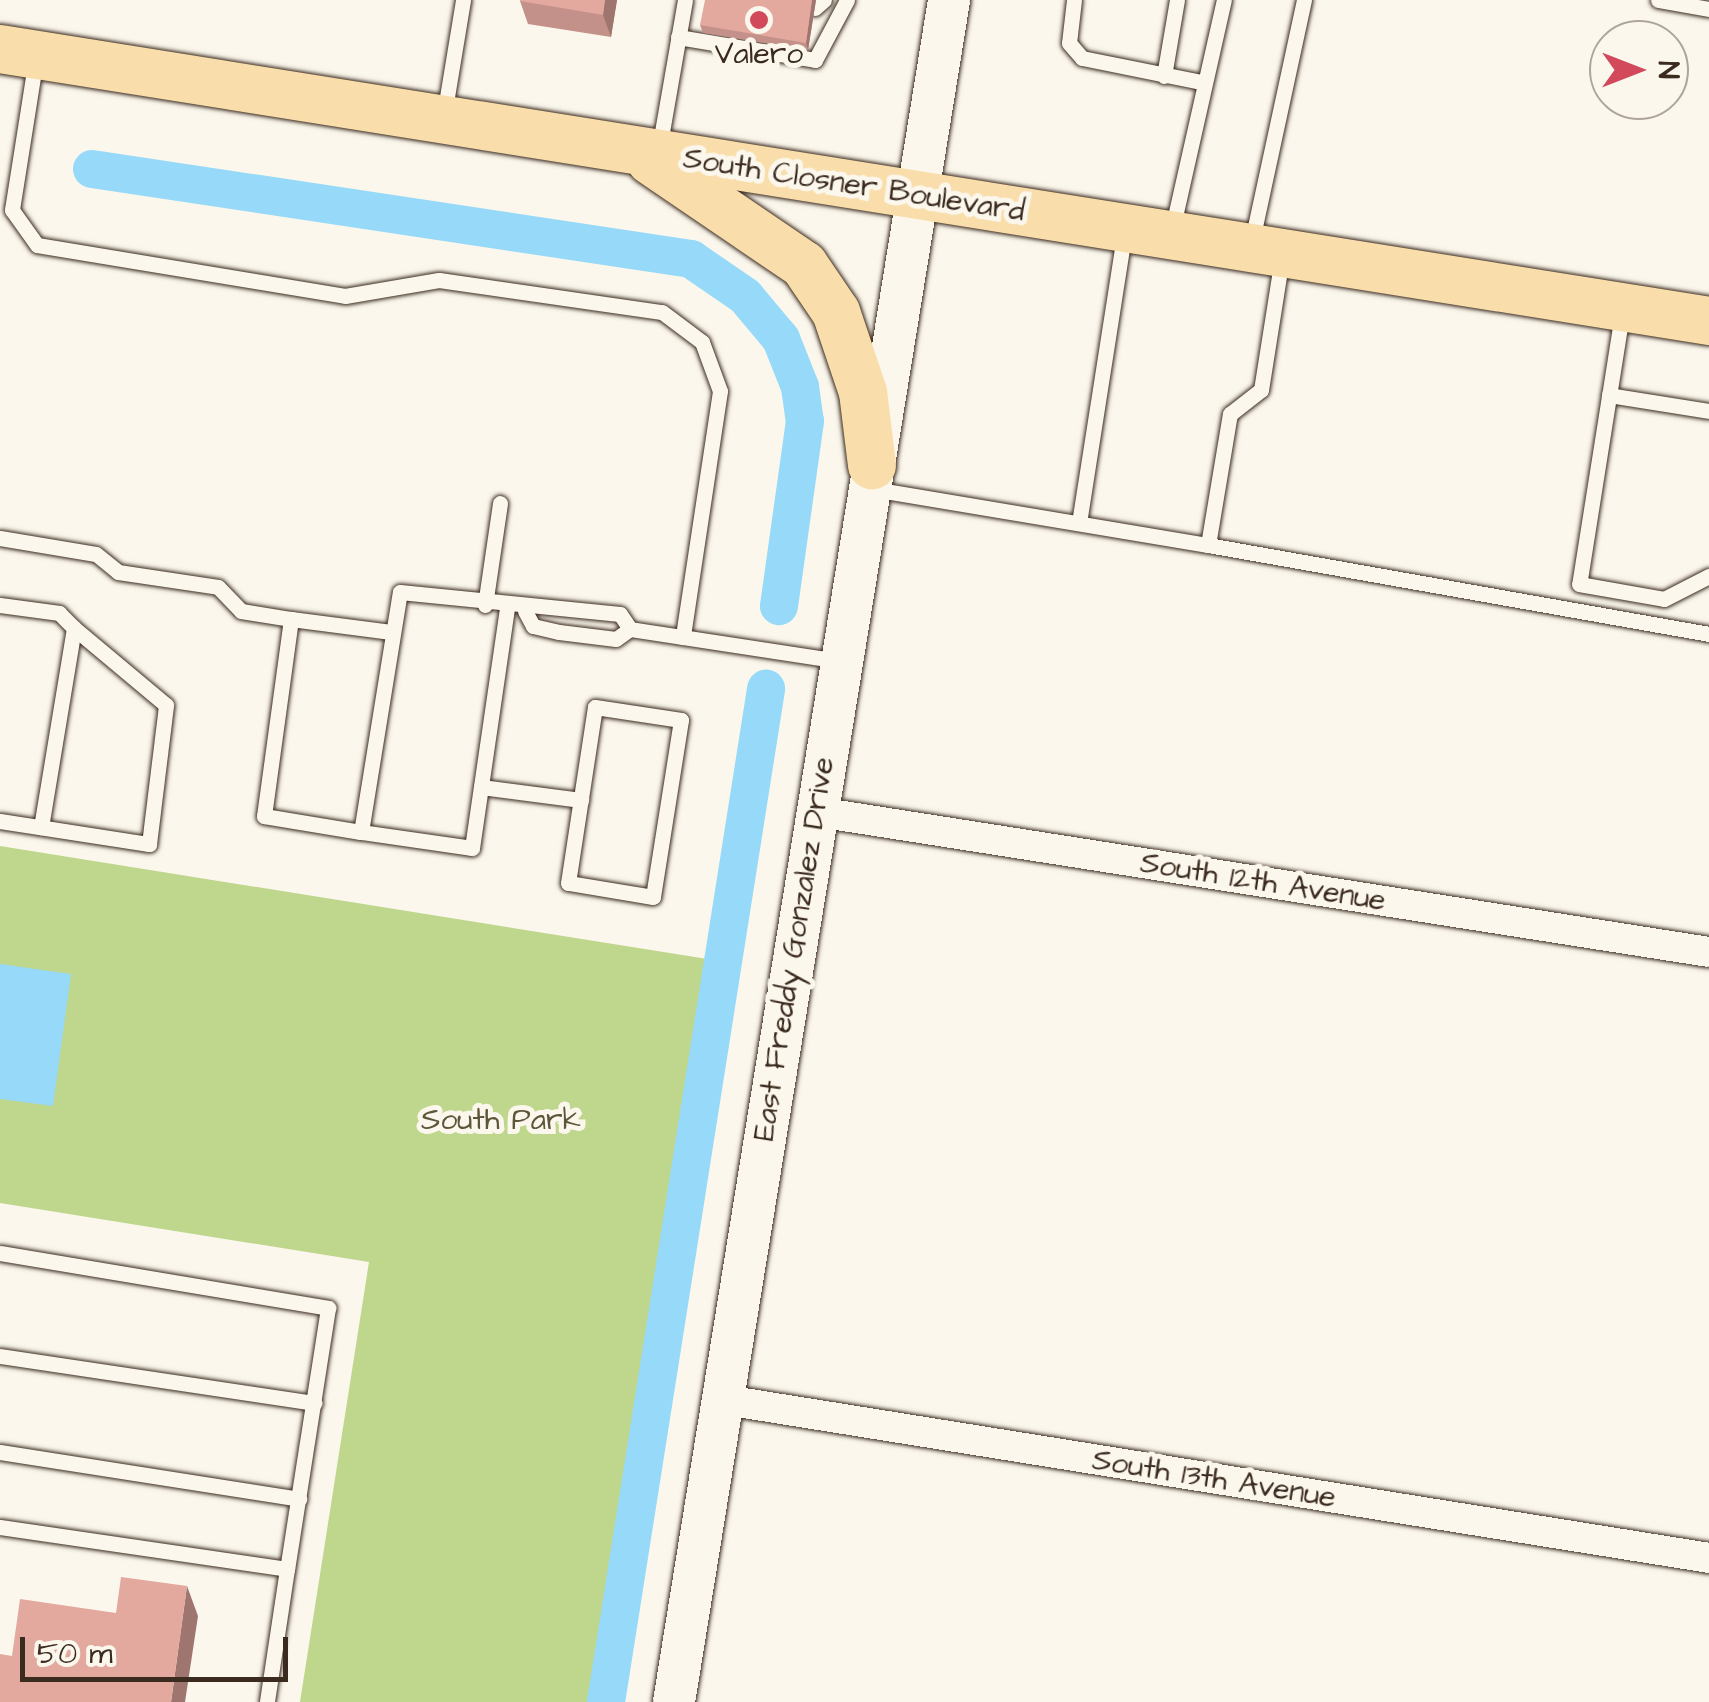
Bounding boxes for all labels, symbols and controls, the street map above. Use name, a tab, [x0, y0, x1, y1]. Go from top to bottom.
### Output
marker: Valero	[748, 9, 770, 31]
north arrow	[1589, 20, 1689, 120]
place label: Valero	[715, 36, 803, 72]
text: N	[1648, 61, 1687, 79]
street label: South Closner Boulevard	[681, 140, 1027, 230]
street label: East Freddy Gonzalez Drive	[746, 755, 842, 1143]
street label: South 12th Avenue	[1138, 845, 1388, 919]
park label: South Park	[421, 1102, 581, 1138]
street label: South 13th Avenue	[1090, 1442, 1338, 1516]
scale bar	[25, 1617, 292, 1679]
text: 50 m	[37, 1633, 113, 1675]

